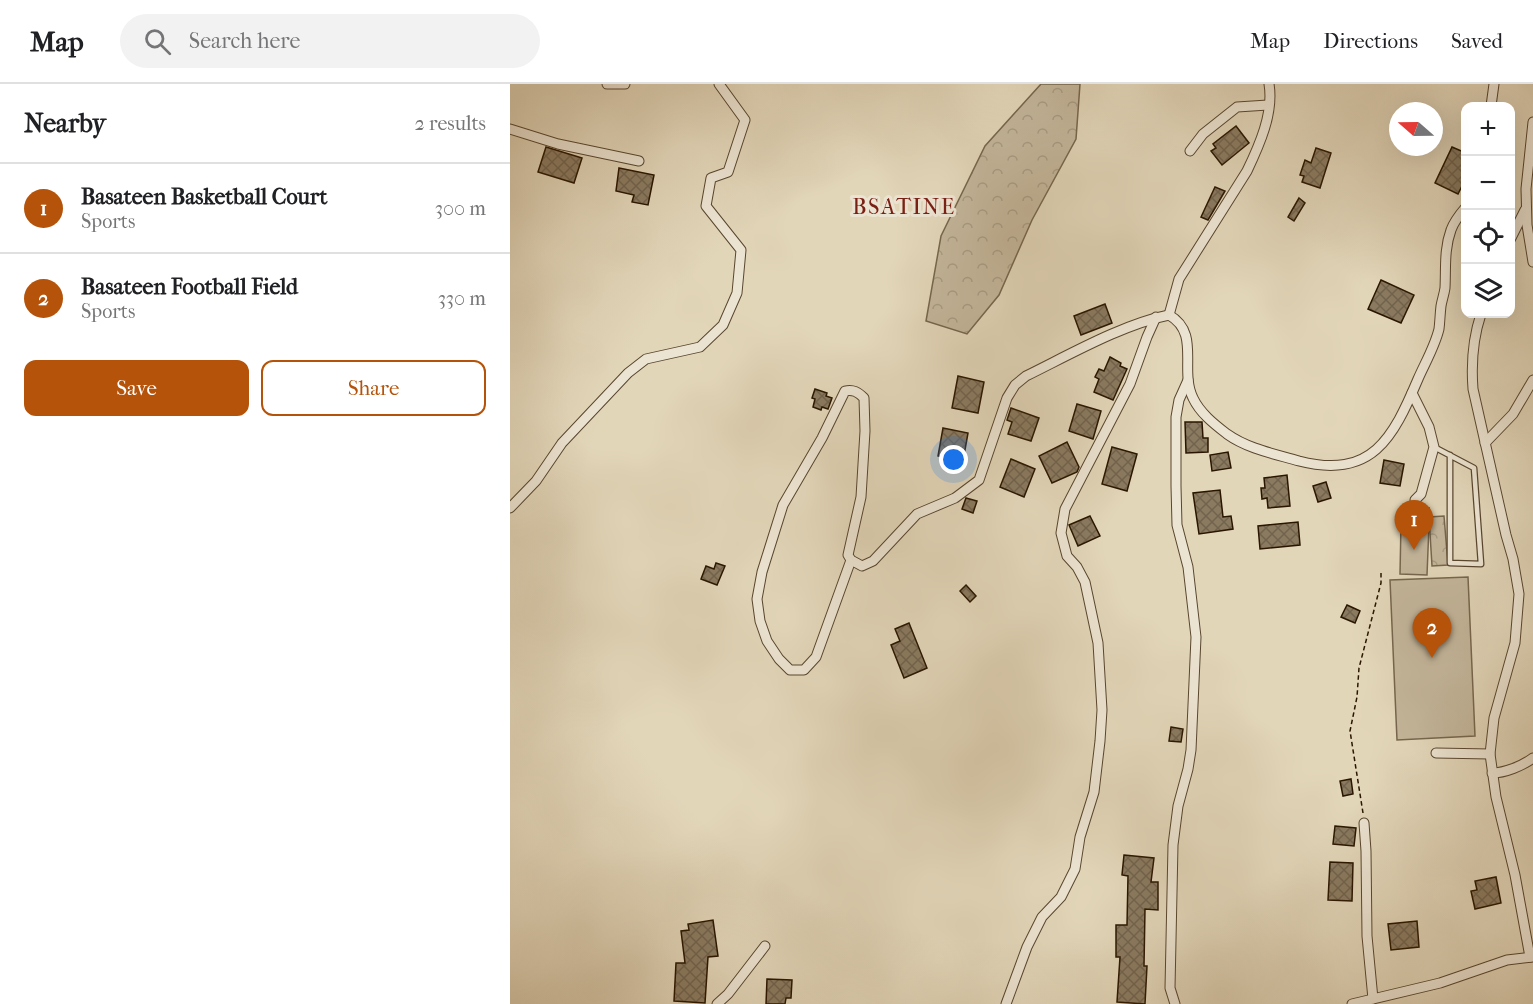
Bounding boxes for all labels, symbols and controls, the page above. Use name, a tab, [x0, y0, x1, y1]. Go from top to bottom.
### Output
search box	[120, 14, 540, 68]
text: Map	[30, 25, 84, 58]
icon: search	[141, 25, 174, 58]
text: Search here	[189, 28, 300, 54]
text: Map	[1250, 29, 1290, 53]
text: Directions	[1323, 29, 1418, 53]
text: Saved	[1451, 29, 1503, 53]
north arrow	[1389, 102, 1443, 156]
map controls	[1461, 102, 1515, 318]
button: +	[1461, 102, 1515, 156]
text: Nearby	[24, 108, 106, 139]
text: 2 results	[415, 112, 486, 135]
button: −	[1461, 156, 1515, 210]
text: Basateen Basketball Court	[81, 184, 327, 210]
district label: BSATINE	[852, 194, 956, 220]
text: 1	[40, 197, 47, 220]
text: 300 m	[435, 197, 486, 220]
text: Sports	[81, 210, 135, 233]
button: locate	[1461, 210, 1515, 264]
button: layers	[1461, 264, 1515, 318]
text: Basateen Football Field	[81, 274, 298, 300]
text: 2	[38, 287, 49, 310]
text: 330 m	[438, 287, 486, 310]
text: Sports	[81, 300, 135, 323]
button: Save	[24, 360, 249, 416]
button: Share	[261, 360, 486, 416]
your location	[939, 445, 968, 474]
pin: 1	[1394, 500, 1434, 550]
pin: 2	[1412, 608, 1452, 658]

